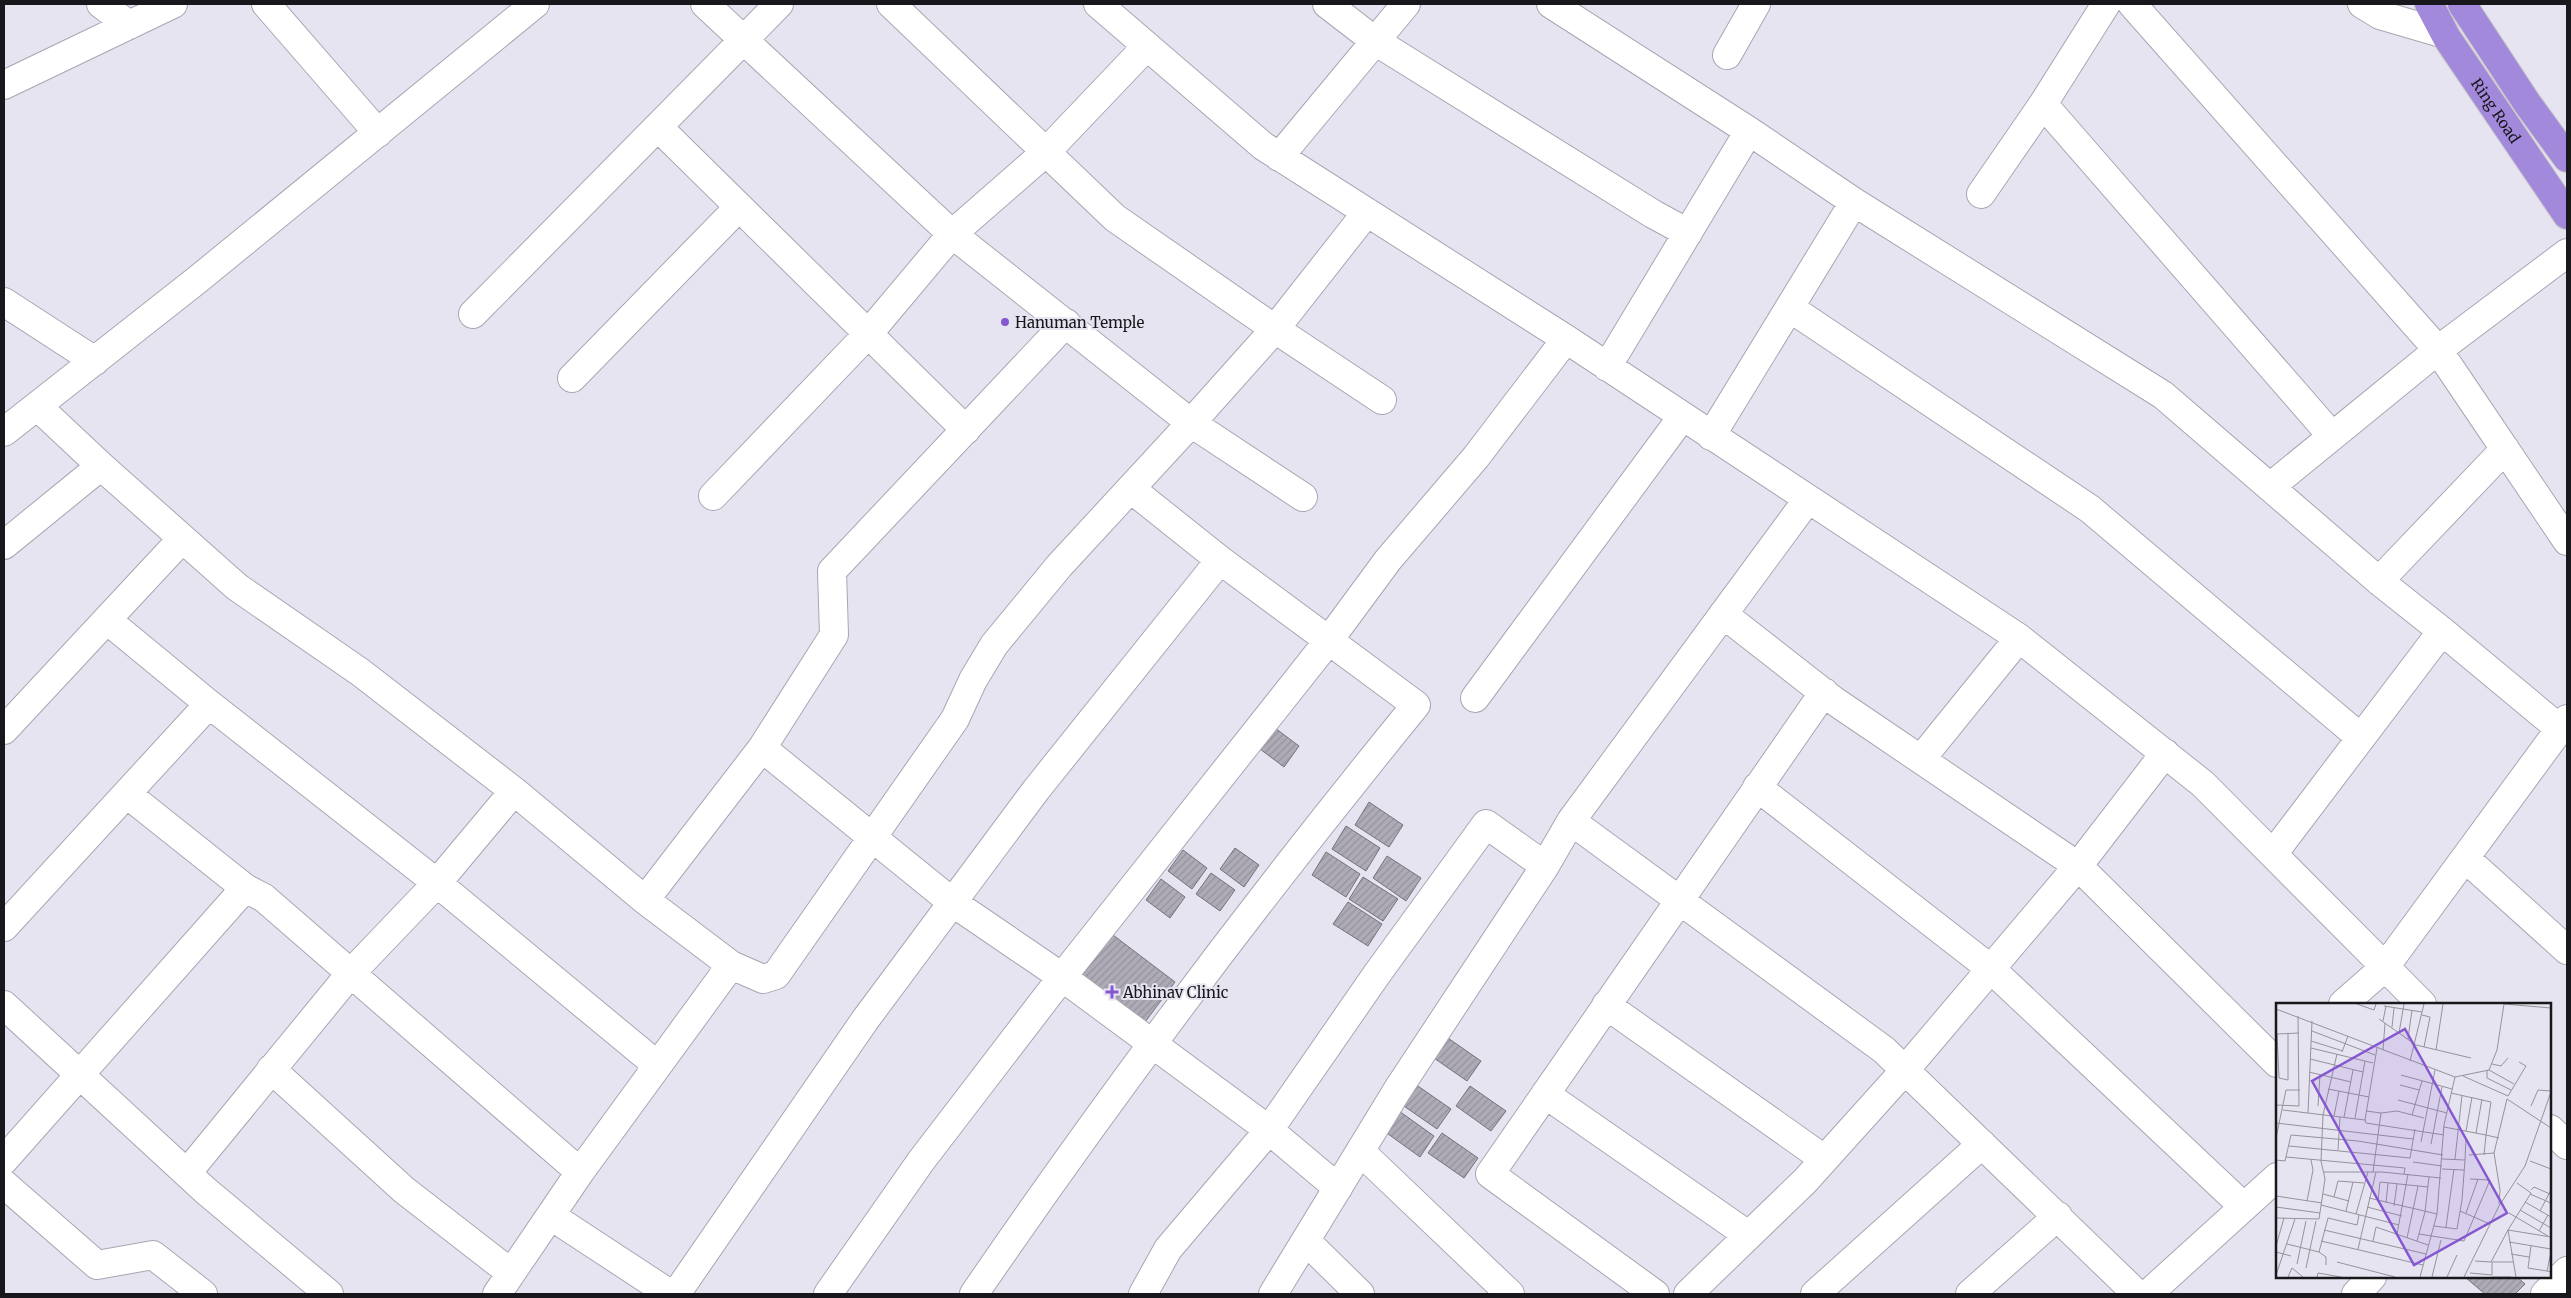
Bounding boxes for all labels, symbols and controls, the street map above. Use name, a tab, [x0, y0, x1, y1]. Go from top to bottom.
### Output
street label: Ring Road	[2467, 74, 2525, 146]
place label: Hanuman Temple	[1015, 313, 1144, 332]
marker: Hanuman Temple	[999, 316, 1011, 328]
place label: Abhinav Clinic	[1122, 983, 1229, 1002]
marker: Abhinav Clinic	[1105, 985, 1119, 999]
inset map	[2276, 1003, 2551, 1278]

